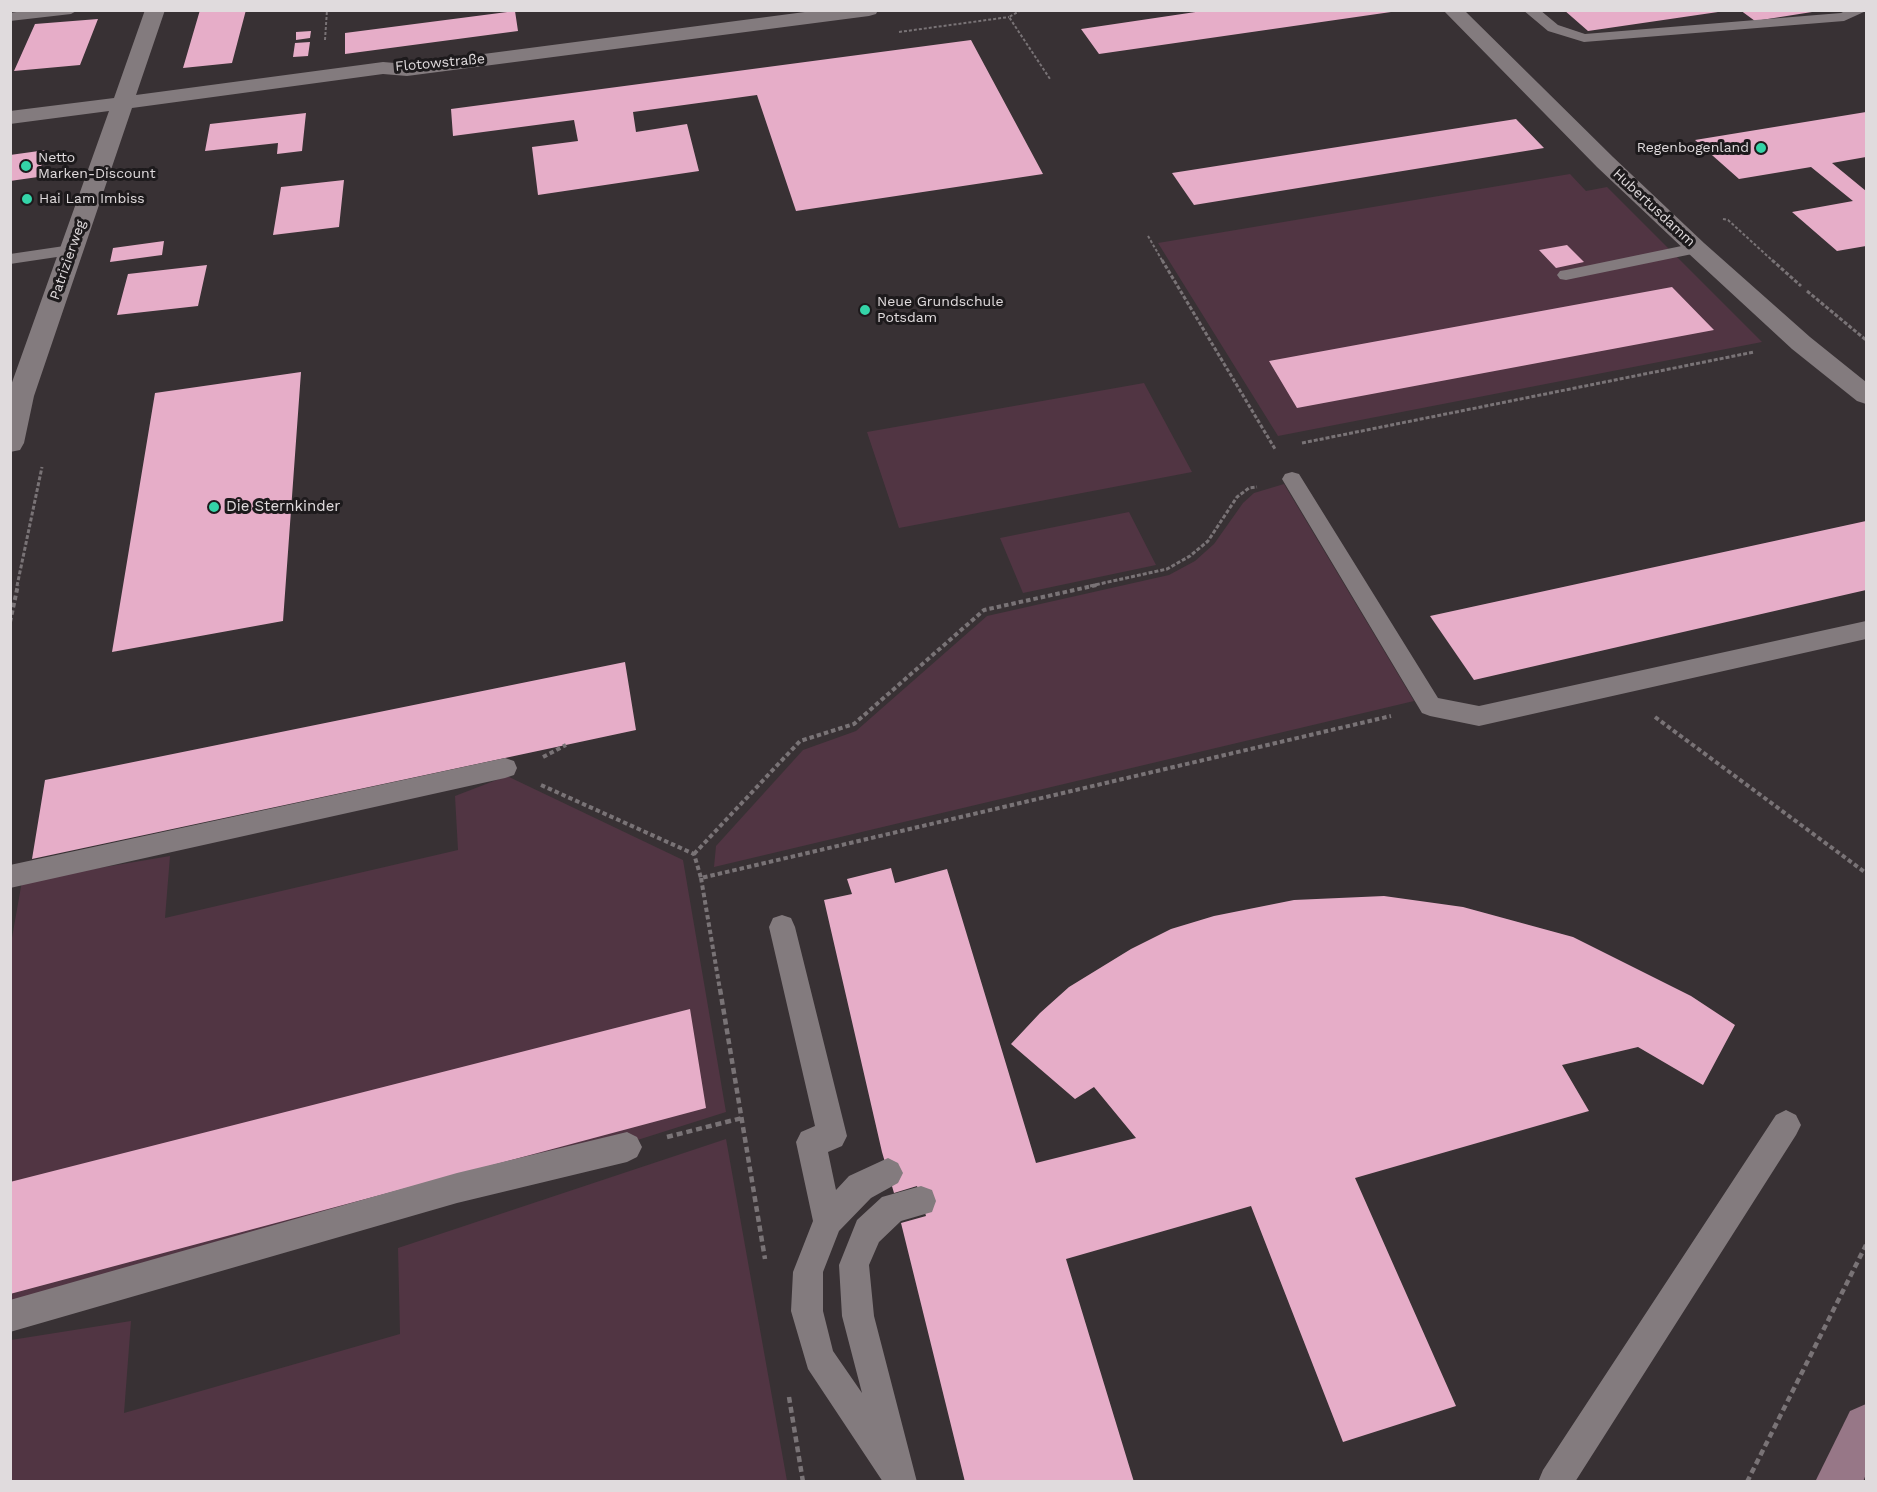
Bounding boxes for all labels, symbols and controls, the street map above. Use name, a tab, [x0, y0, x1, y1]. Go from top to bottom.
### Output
street label: Flotowstraße	[394, 51, 486, 75]
place label: Regenbogenland	[1637, 140, 1749, 156]
marker: Regenbogenland	[1754, 141, 1768, 155]
place label: Netto Marken-Discount	[38, 150, 156, 182]
marker: Netto Marken-Discount	[19, 159, 33, 173]
street label: Hubertusdamm	[1609, 166, 1699, 250]
place label: Hai Lam Imbiss	[39, 191, 145, 207]
marker: Hai Lam Imbiss	[20, 192, 34, 206]
street label: Patrizierweg	[46, 218, 90, 302]
place label: Neue Grundschule Potsdam	[877, 294, 1004, 326]
marker: Neue Grundschule Potsdam	[858, 303, 872, 317]
place label: Die Sternkinder	[226, 498, 340, 516]
marker: Die Sternkinder	[207, 500, 221, 514]

